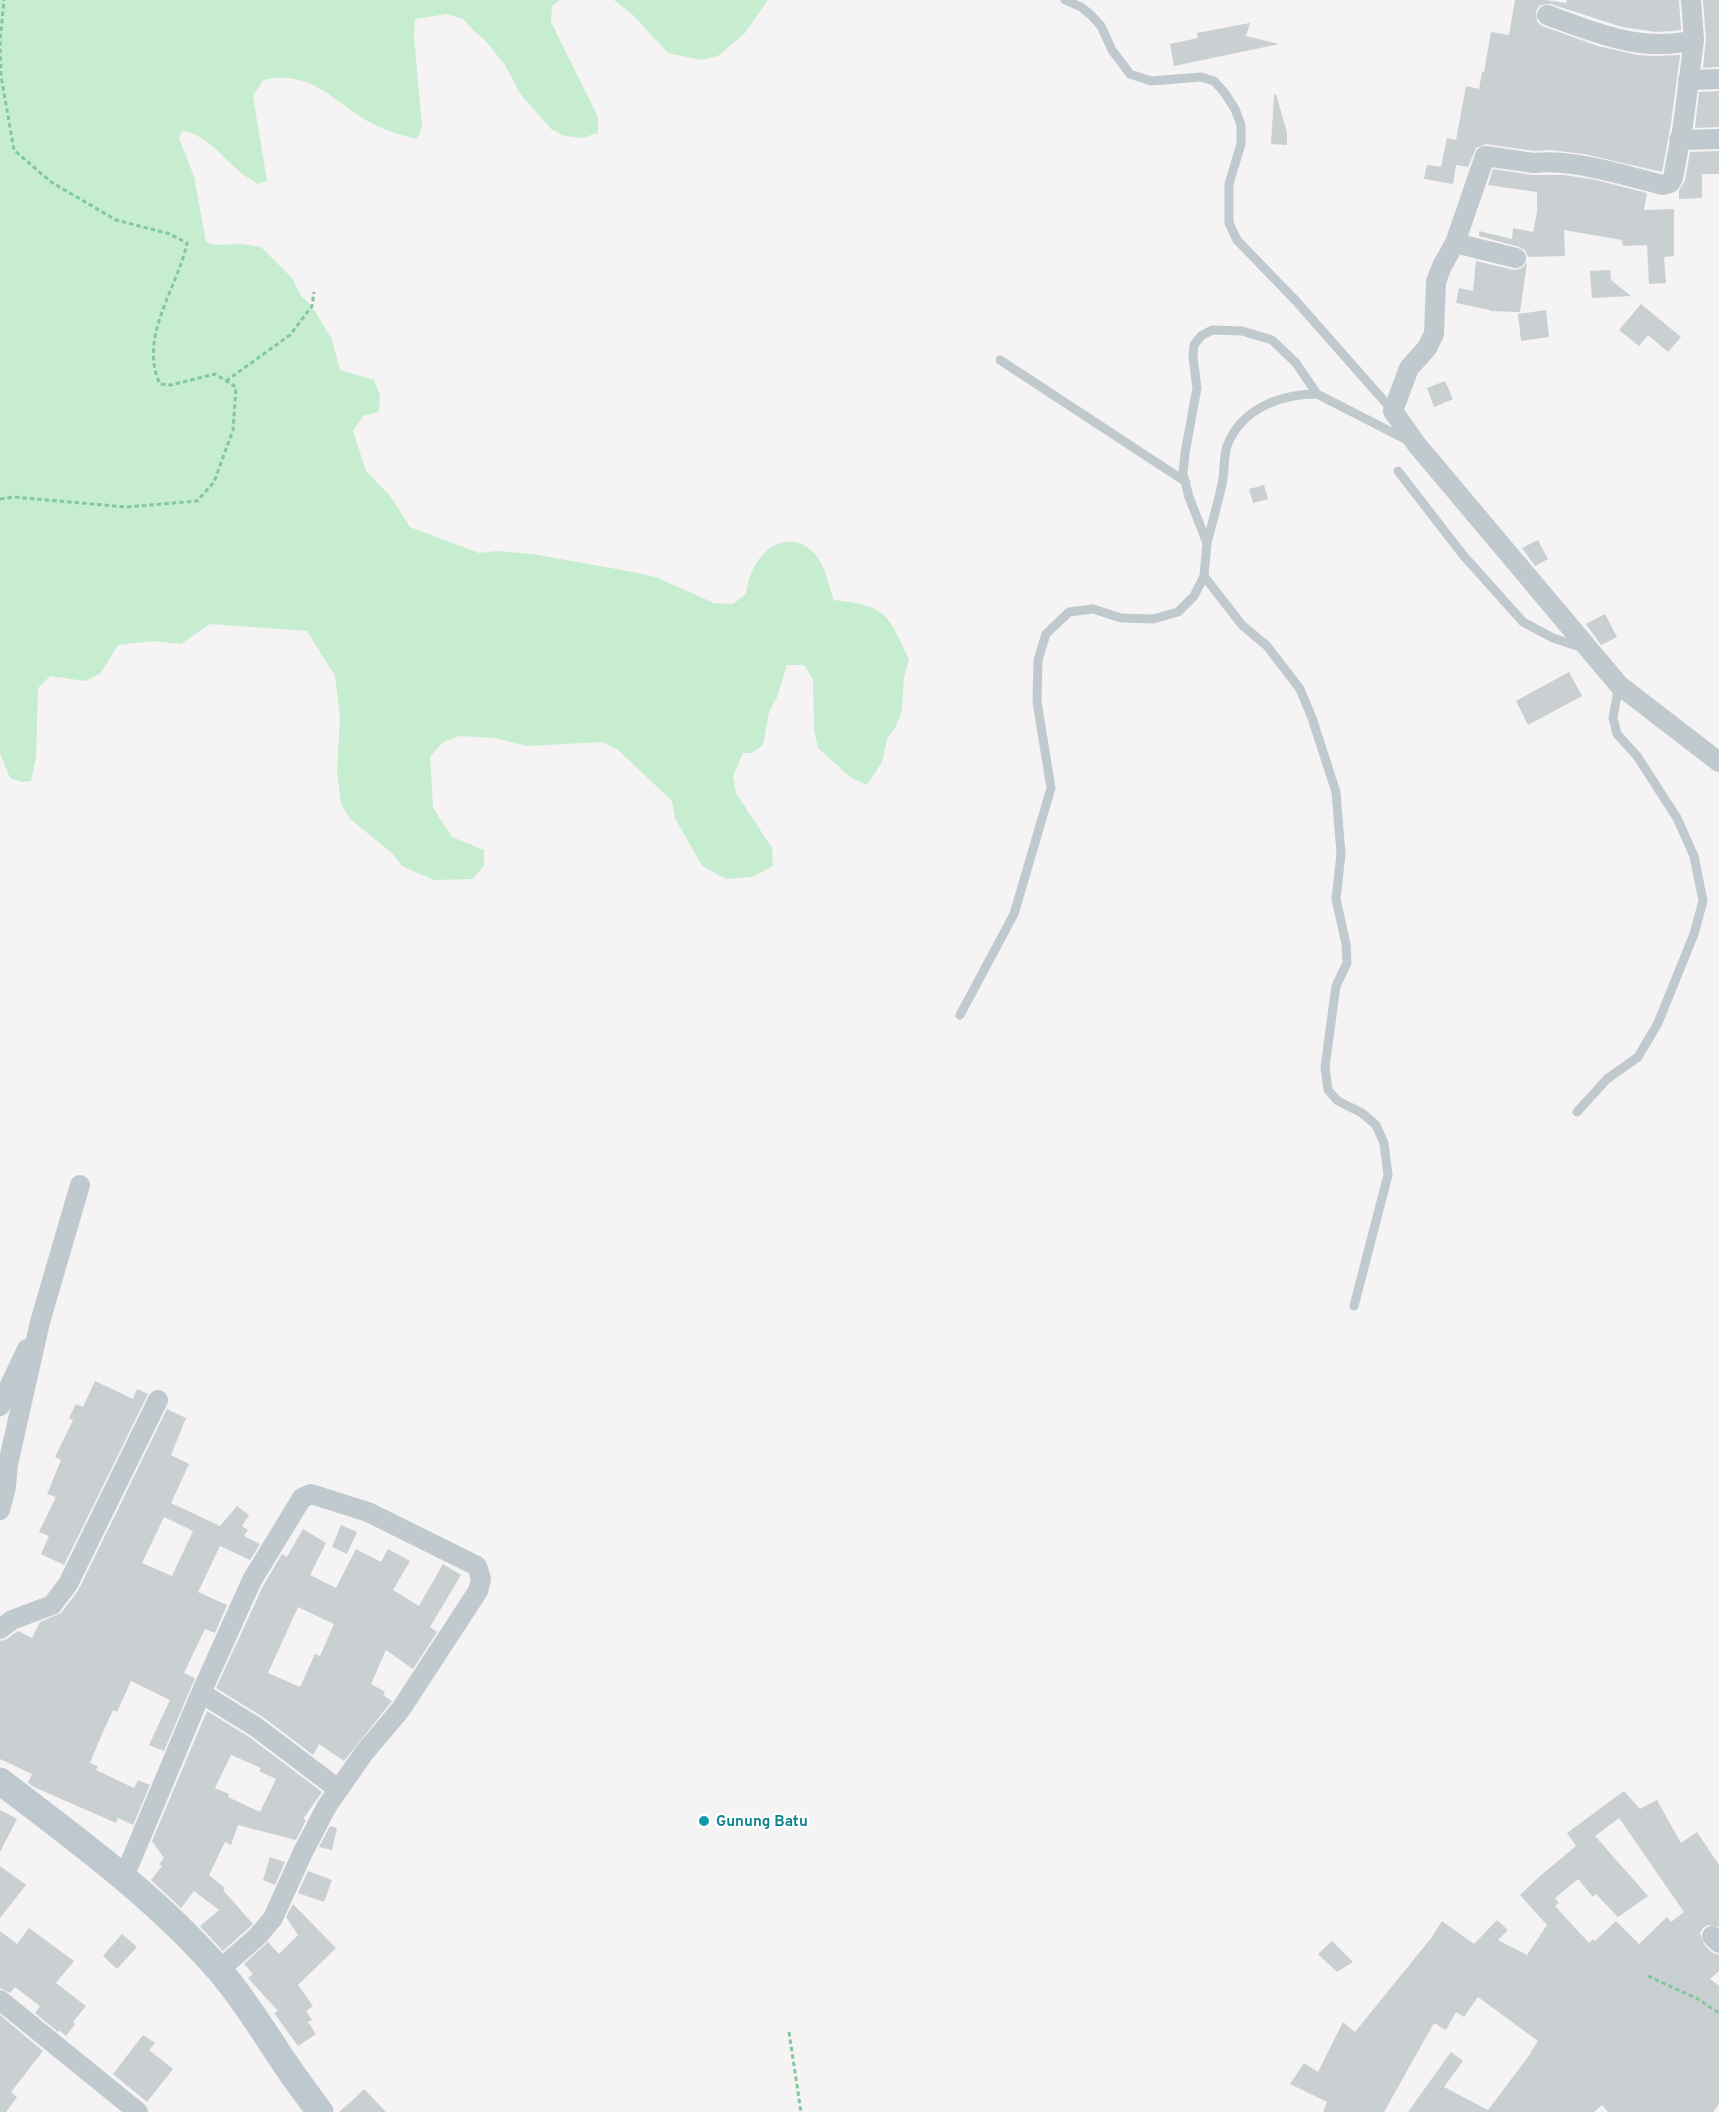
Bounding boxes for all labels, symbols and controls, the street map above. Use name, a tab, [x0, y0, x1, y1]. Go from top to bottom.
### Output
place label: Gunung Batu	[716, 1813, 808, 1832]
marker: Gunung Batu	[697, 1814, 711, 1828]

